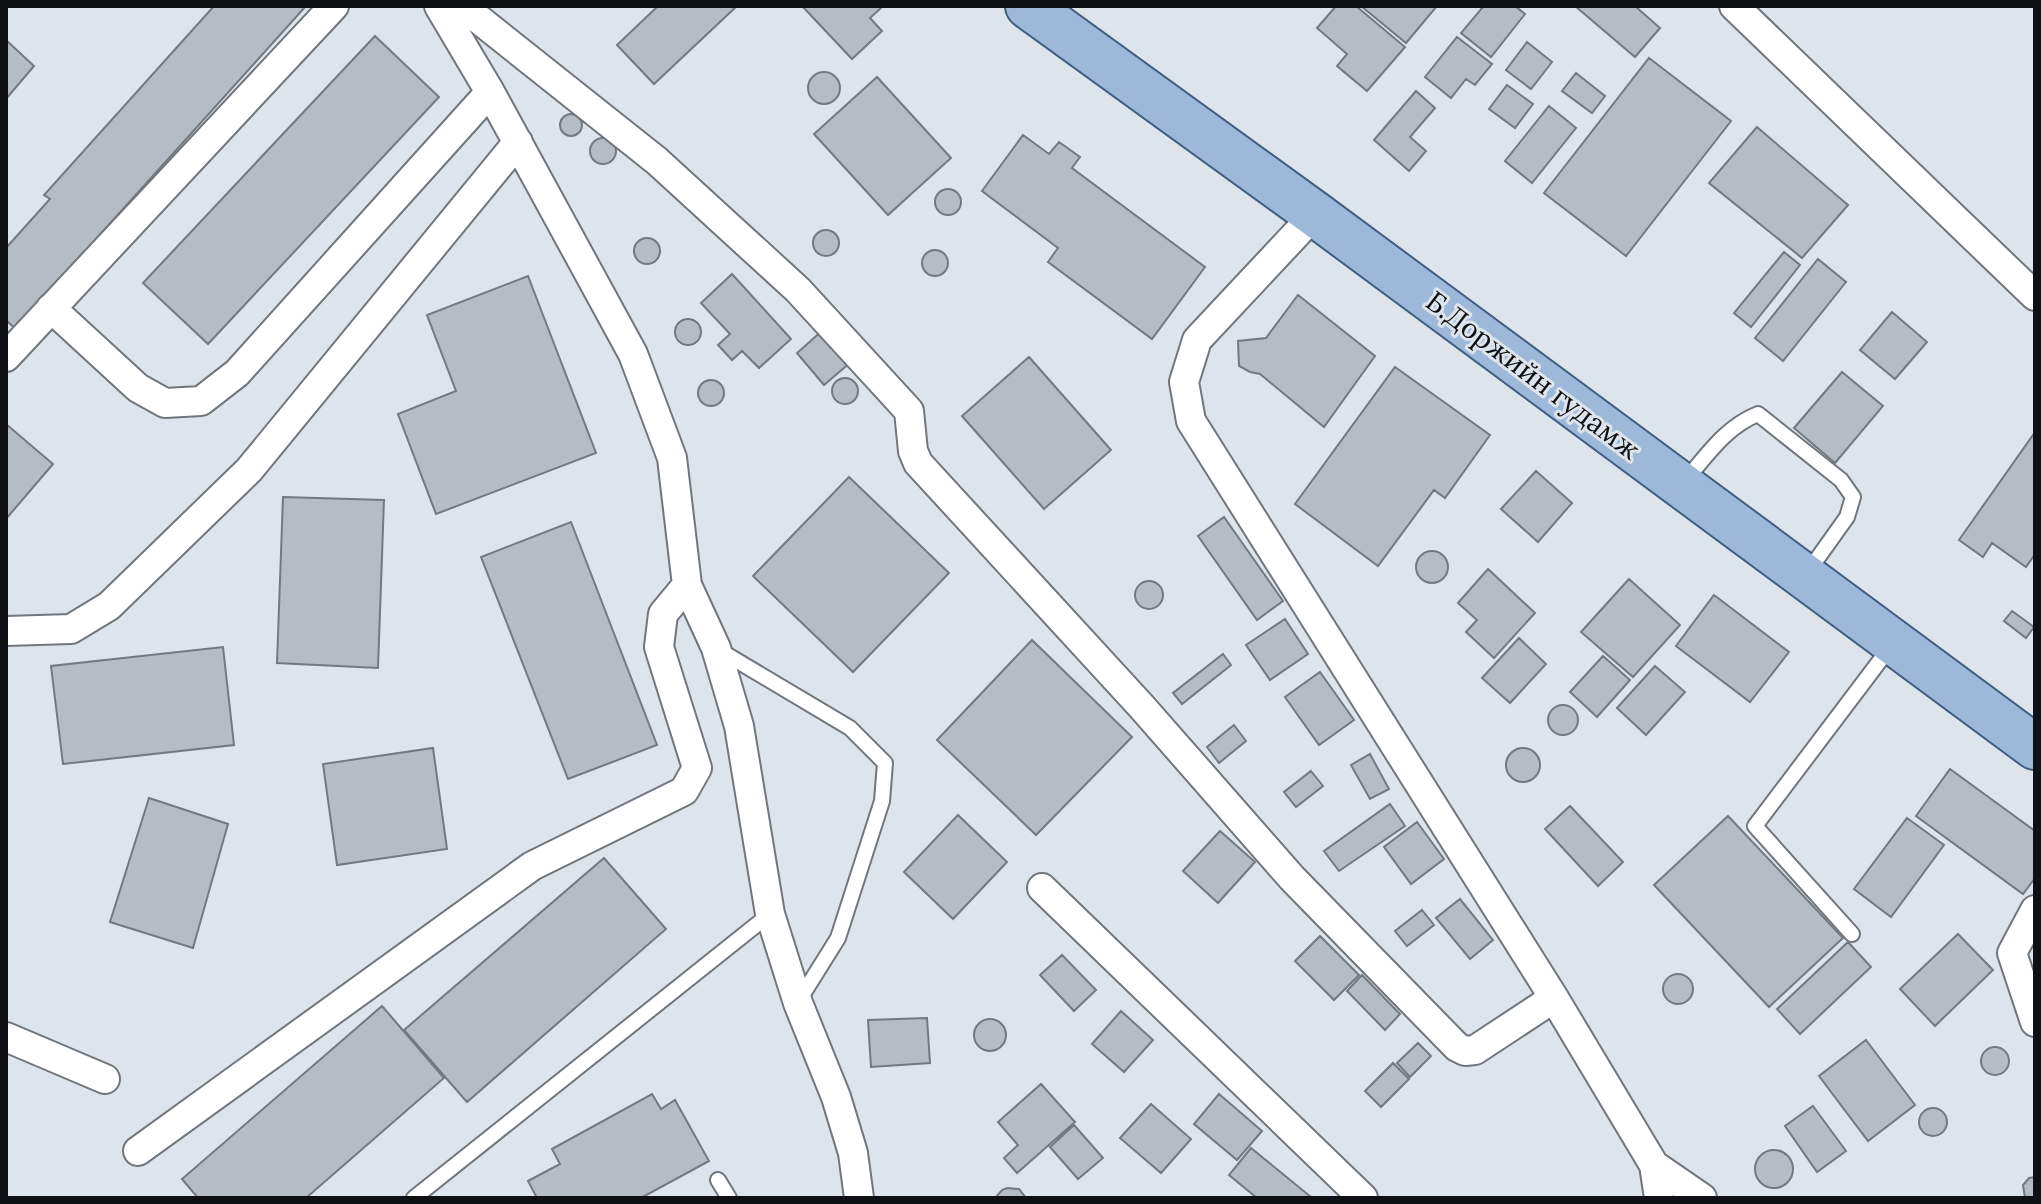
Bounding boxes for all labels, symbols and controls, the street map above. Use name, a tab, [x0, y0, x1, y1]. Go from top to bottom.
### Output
street label: Б.Доржийн гудамж	[1419, 283, 1647, 467]

